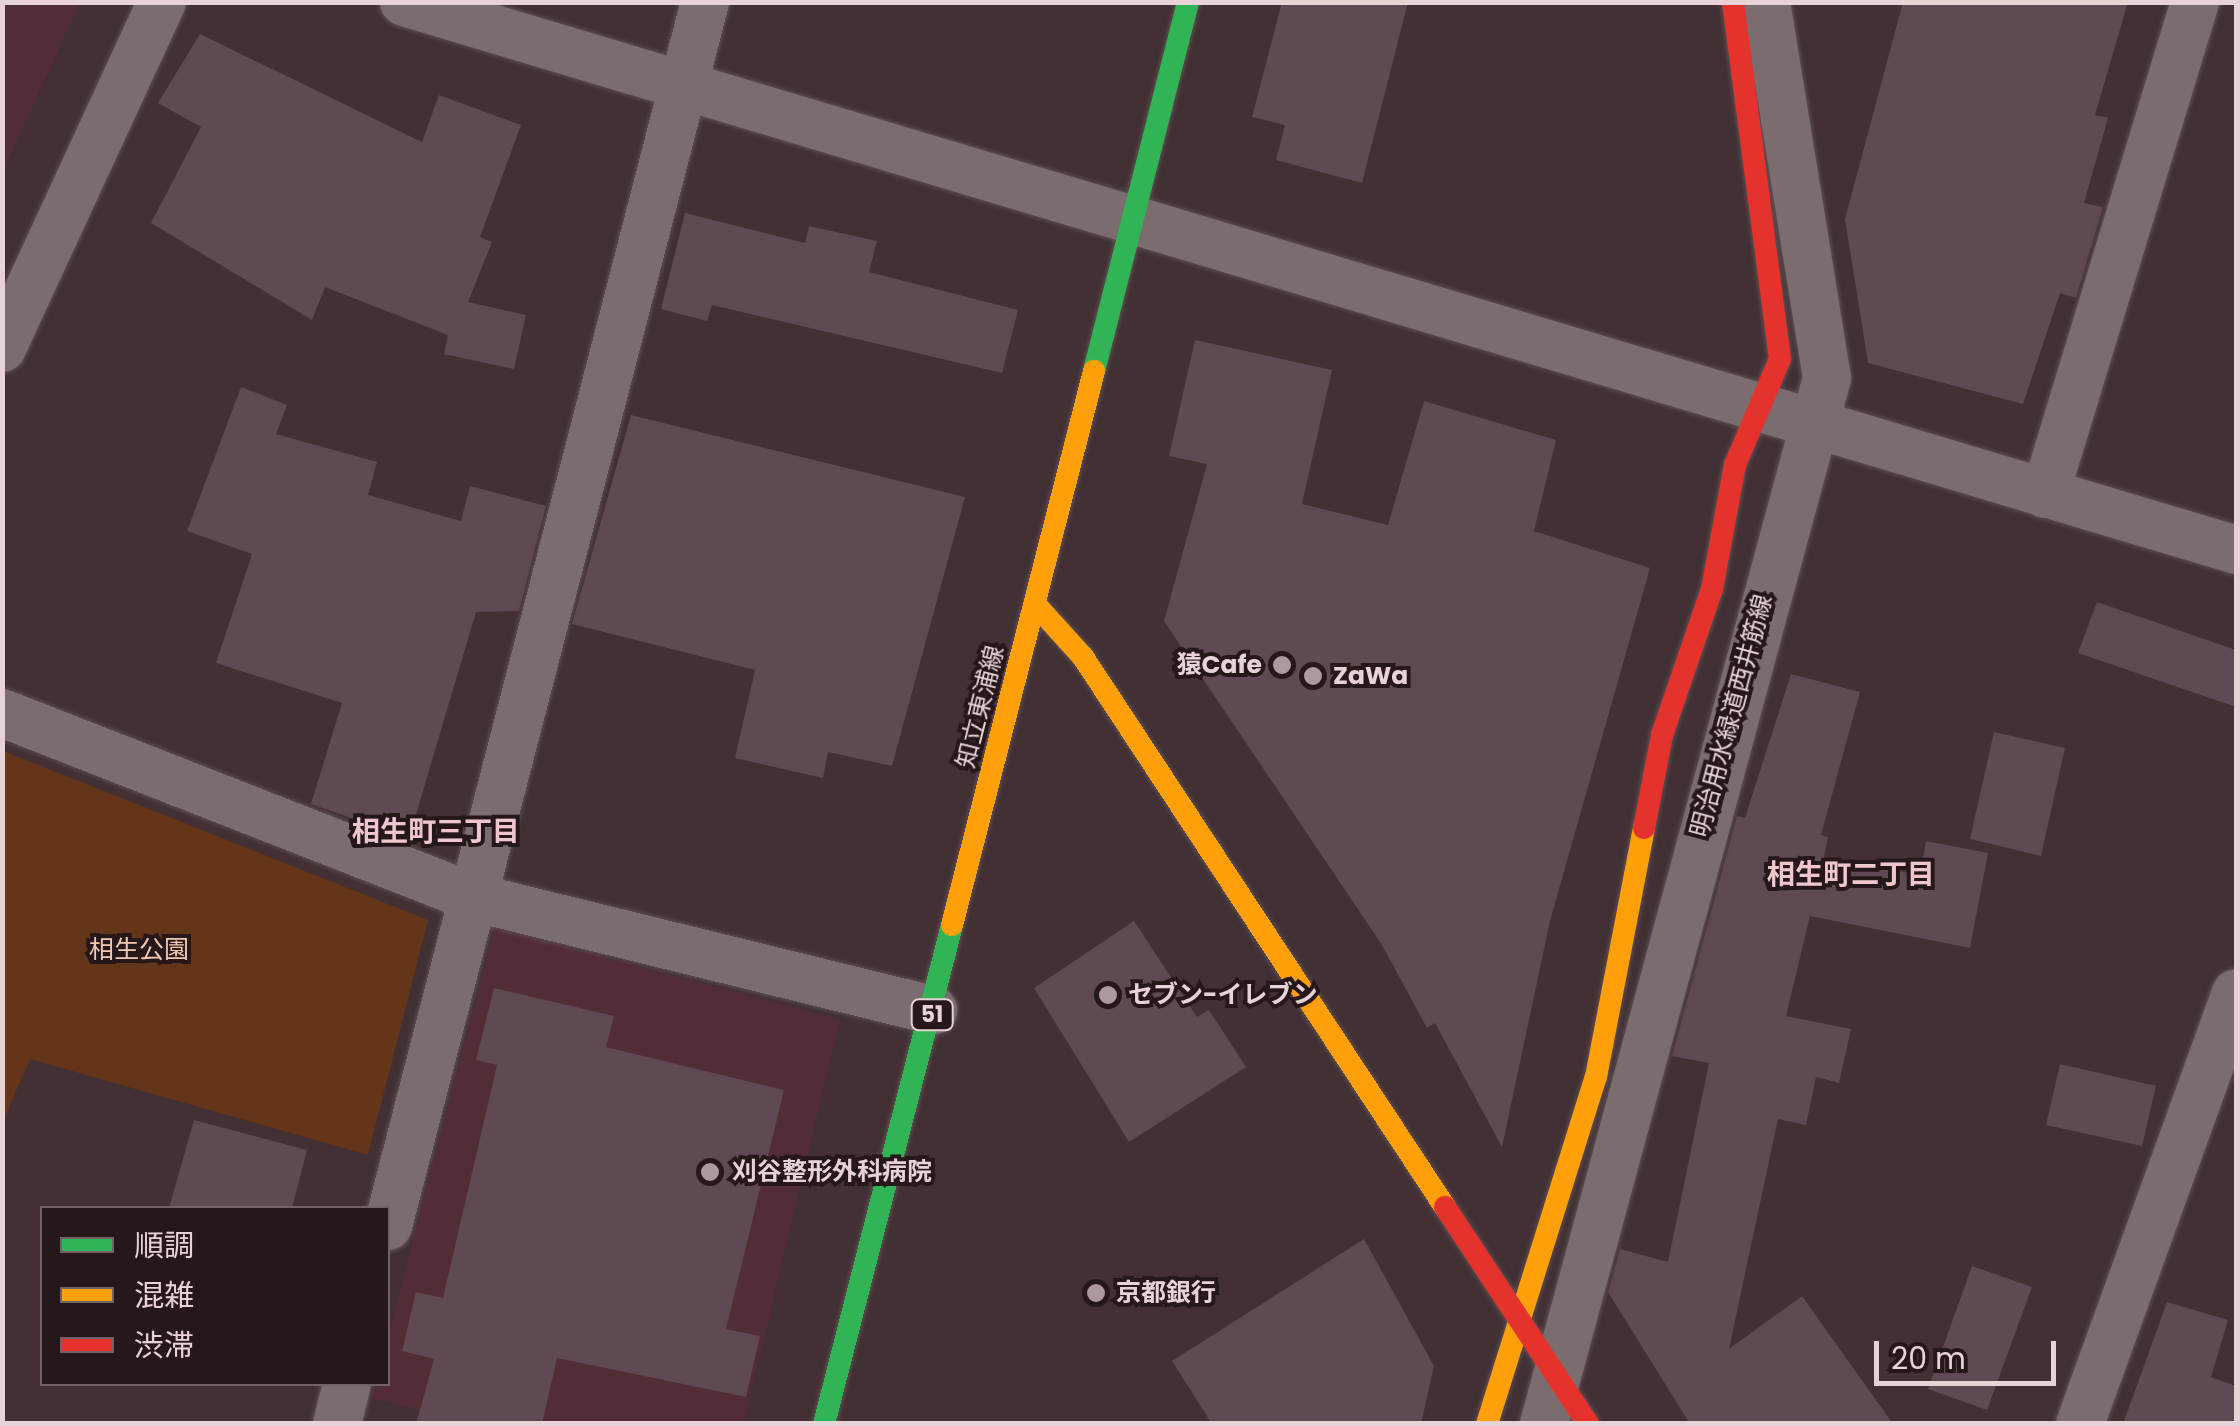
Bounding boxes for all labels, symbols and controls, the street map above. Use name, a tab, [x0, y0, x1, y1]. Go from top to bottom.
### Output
street label: 明治用水緑道西井筋線	[1685, 591, 1779, 841]
street label: 知立東浦線	[951, 643, 1011, 771]
place label: 猿Cafe	[1177, 650, 1262, 680]
marker: 猿Cafe	[1271, 654, 1293, 676]
place label: ZaWa	[1333, 661, 1408, 691]
marker: ZaWa	[1302, 665, 1324, 687]
district label: 相生町三丁目	[352, 815, 520, 849]
district label: 相生町二丁目	[1767, 858, 1935, 892]
park label: 相生公園	[89, 935, 189, 965]
place label: セブン-イレブン	[1128, 980, 1317, 1010]
marker: セブン-イレブン	[1097, 984, 1119, 1006]
road number: 51	[910, 998, 954, 1032]
place label: 刈谷整形外科病院	[732, 1157, 932, 1187]
marker: 刈谷整形外科病院	[697, 1159, 723, 1185]
legend	[40, 1206, 390, 1386]
text: 順調	[134, 1224, 194, 1267]
text: 混雑	[134, 1274, 194, 1317]
place label: 京都銀行	[1116, 1278, 1216, 1308]
marker: 京都銀行	[1085, 1282, 1107, 1304]
scale bar	[1879, 1321, 2062, 1383]
text: 渋滞	[134, 1324, 194, 1367]
text: 20 m	[1891, 1337, 1966, 1380]

